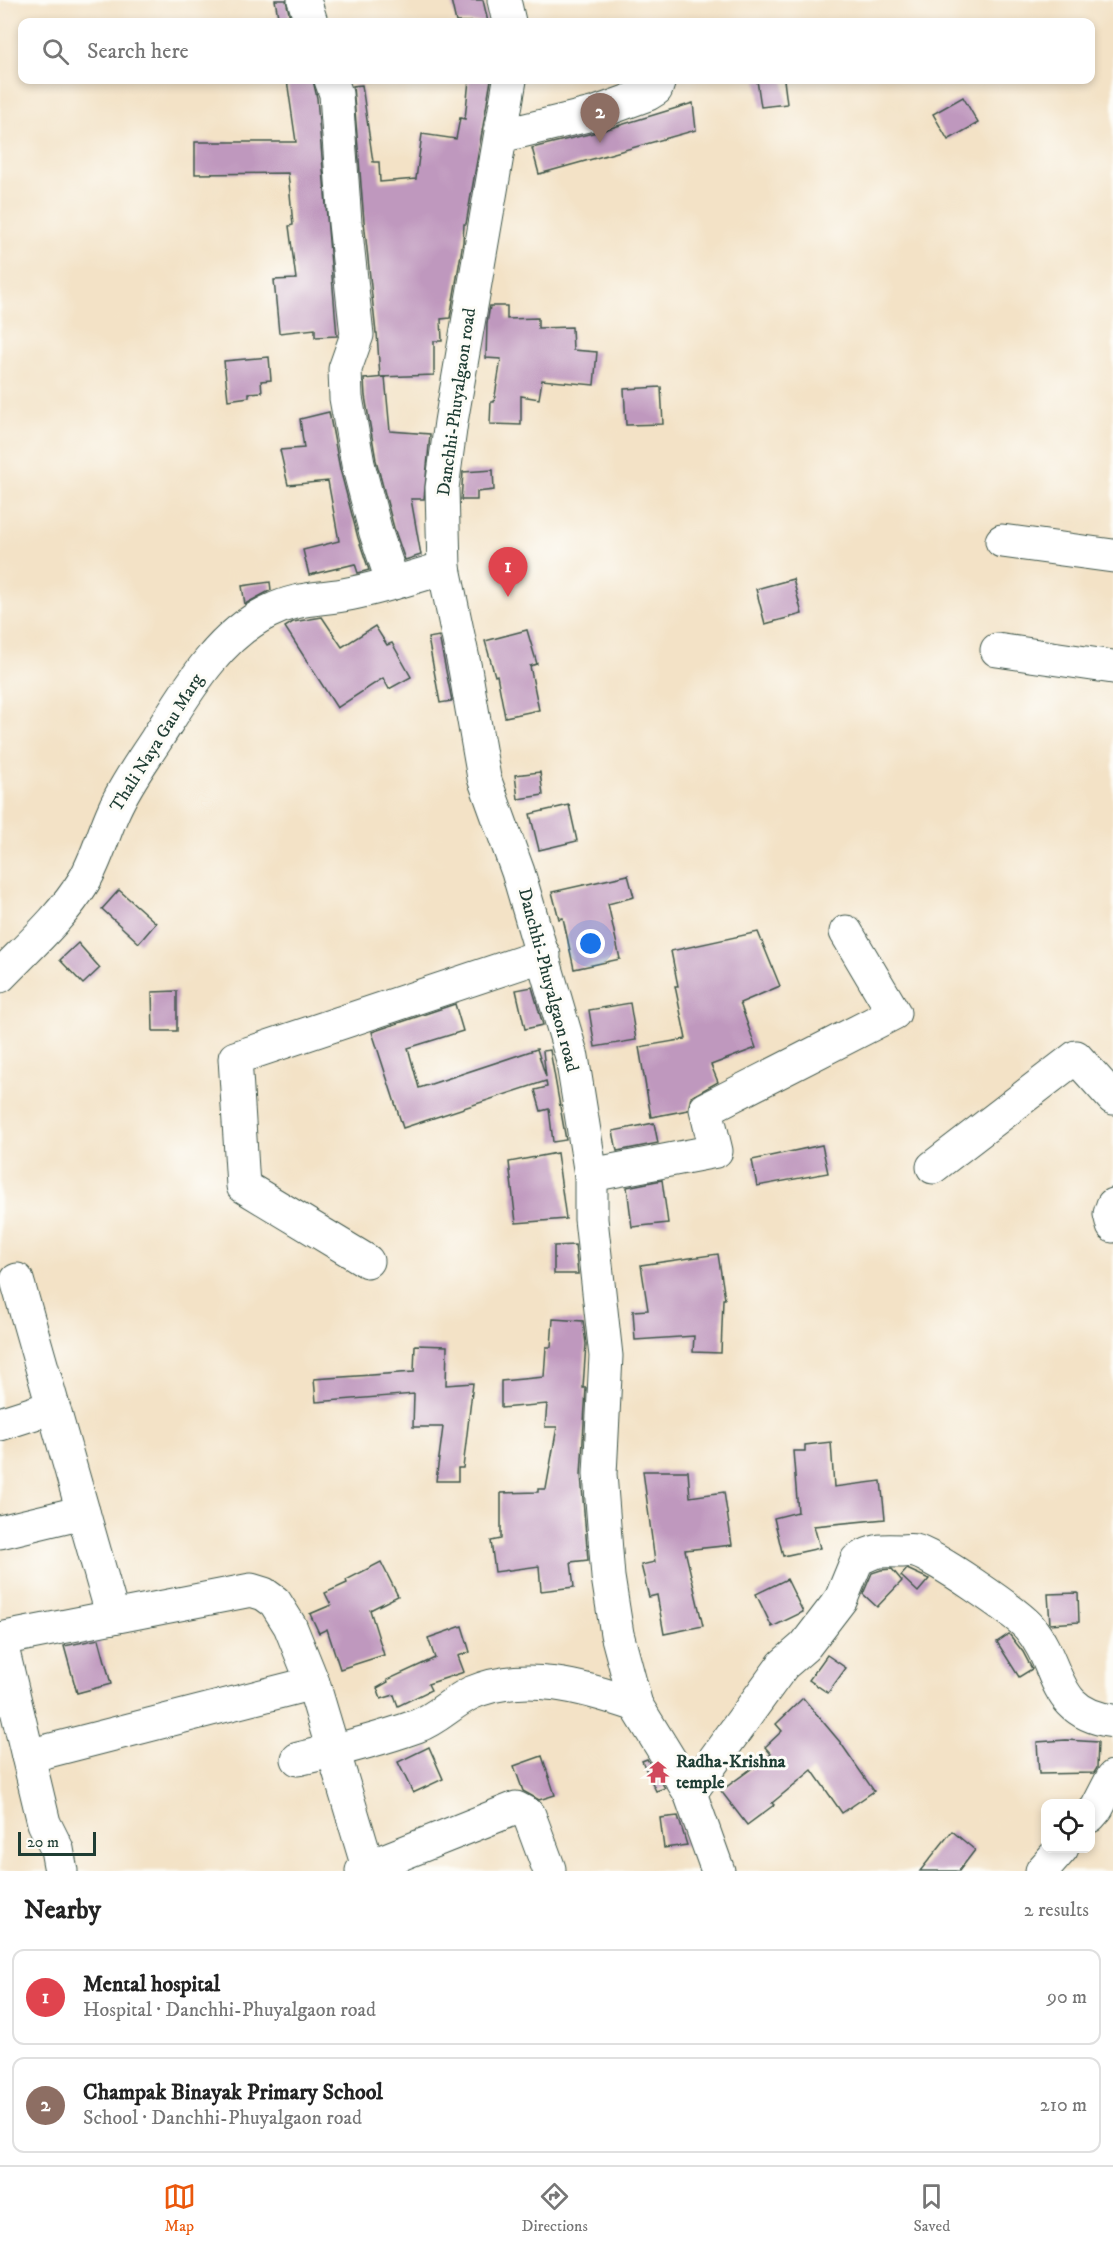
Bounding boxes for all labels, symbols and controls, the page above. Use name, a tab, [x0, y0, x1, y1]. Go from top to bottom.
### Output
search box	[18, 18, 1095, 84]
icon: search	[39, 35, 72, 68]
text: Search here	[87, 38, 189, 65]
pin: 2	[580, 94, 620, 143]
street label: Danchhi-Phuyalgaon road	[433, 307, 481, 497]
pin: 1	[488, 548, 528, 597]
street label: Thali Naya Gau Marg	[106, 670, 209, 816]
street label: Danchhi-Phuyalgaon road	[513, 886, 583, 1074]
your location	[576, 929, 605, 958]
place label: Radha-Krishna temple	[676, 1751, 786, 1794]
temple icon: Radha-Krishna temple	[645, 1759, 671, 1785]
map controls	[1041, 1799, 1095, 1853]
button: locate	[1041, 1799, 1095, 1853]
scale bar	[18, 1829, 96, 1856]
text: 20 m	[27, 1832, 59, 1852]
text: Nearby	[24, 1894, 101, 1927]
text: 2 results	[1024, 1898, 1089, 1923]
text: Mental hospital	[83, 1971, 220, 1998]
text: 1	[42, 1985, 49, 2010]
text: 90 m	[1047, 1985, 1087, 2010]
text: Hospital · Danchhi-Phuyalgaon road	[83, 1998, 376, 2023]
text: Champak Binayak Primary School	[83, 2079, 383, 2106]
text: 2	[41, 2093, 50, 2118]
text: 210 m	[1040, 2093, 1087, 2118]
text: School · Danchhi-Phuyalgaon road	[83, 2106, 362, 2131]
tab: Map	[163, 2180, 196, 2236]
tab: Directions	[521, 2180, 588, 2236]
tab: Saved	[913, 2180, 950, 2236]

